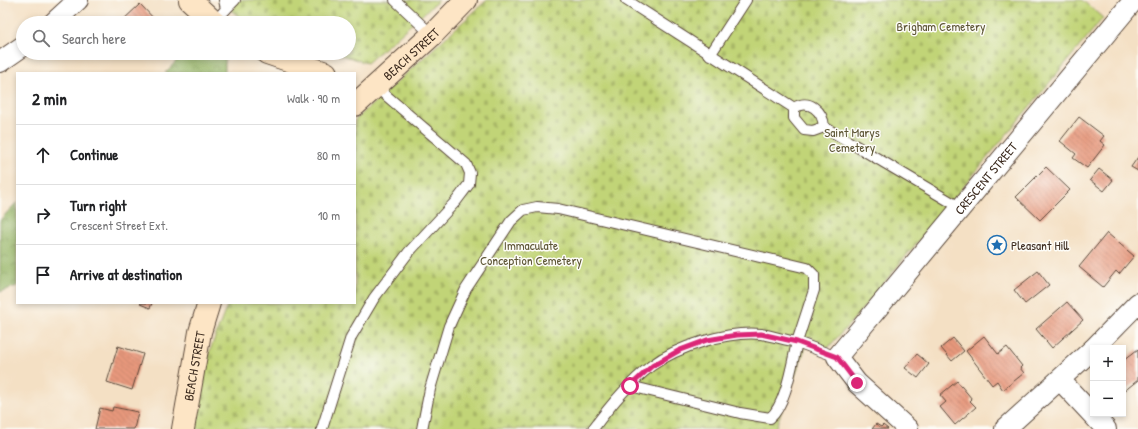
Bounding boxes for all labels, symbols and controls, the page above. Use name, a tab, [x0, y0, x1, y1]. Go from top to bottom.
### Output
search box	[16, 16, 356, 60]
park label: Brigham Cemetery	[896, 17, 986, 35]
street label: BEACH STREET	[379, 23, 444, 84]
icon: search	[30, 27, 52, 49]
text: Search here	[62, 28, 126, 49]
text: 2 min	[32, 87, 67, 110]
text: Walk · 90 m	[287, 89, 340, 107]
park label: Saint Marys Cemetery	[824, 123, 880, 156]
street label: CRESCENT STREET	[950, 138, 1022, 218]
icon: ahead	[32, 144, 54, 166]
text: Continue	[70, 144, 118, 165]
text: 80 m	[317, 146, 340, 164]
text: Turn right	[70, 195, 126, 216]
icon: right	[32, 204, 54, 226]
text: 10 m	[318, 206, 340, 224]
text: Crescent Street Ext.	[70, 216, 168, 234]
place icon: Pleasant Hill	[986, 234, 1008, 256]
park label: Immaculate Conception Cemetery	[480, 236, 582, 269]
place label: Pleasant Hill	[1011, 236, 1069, 254]
icon: arrive	[32, 264, 54, 286]
text: Arrive at destination	[70, 264, 182, 285]
street label: BEACH STREET	[179, 329, 209, 402]
map controls	[1090, 345, 1126, 417]
button: +	[1090, 345, 1126, 381]
route end	[848, 374, 866, 392]
route start	[621, 377, 639, 395]
button: −	[1090, 381, 1126, 417]

